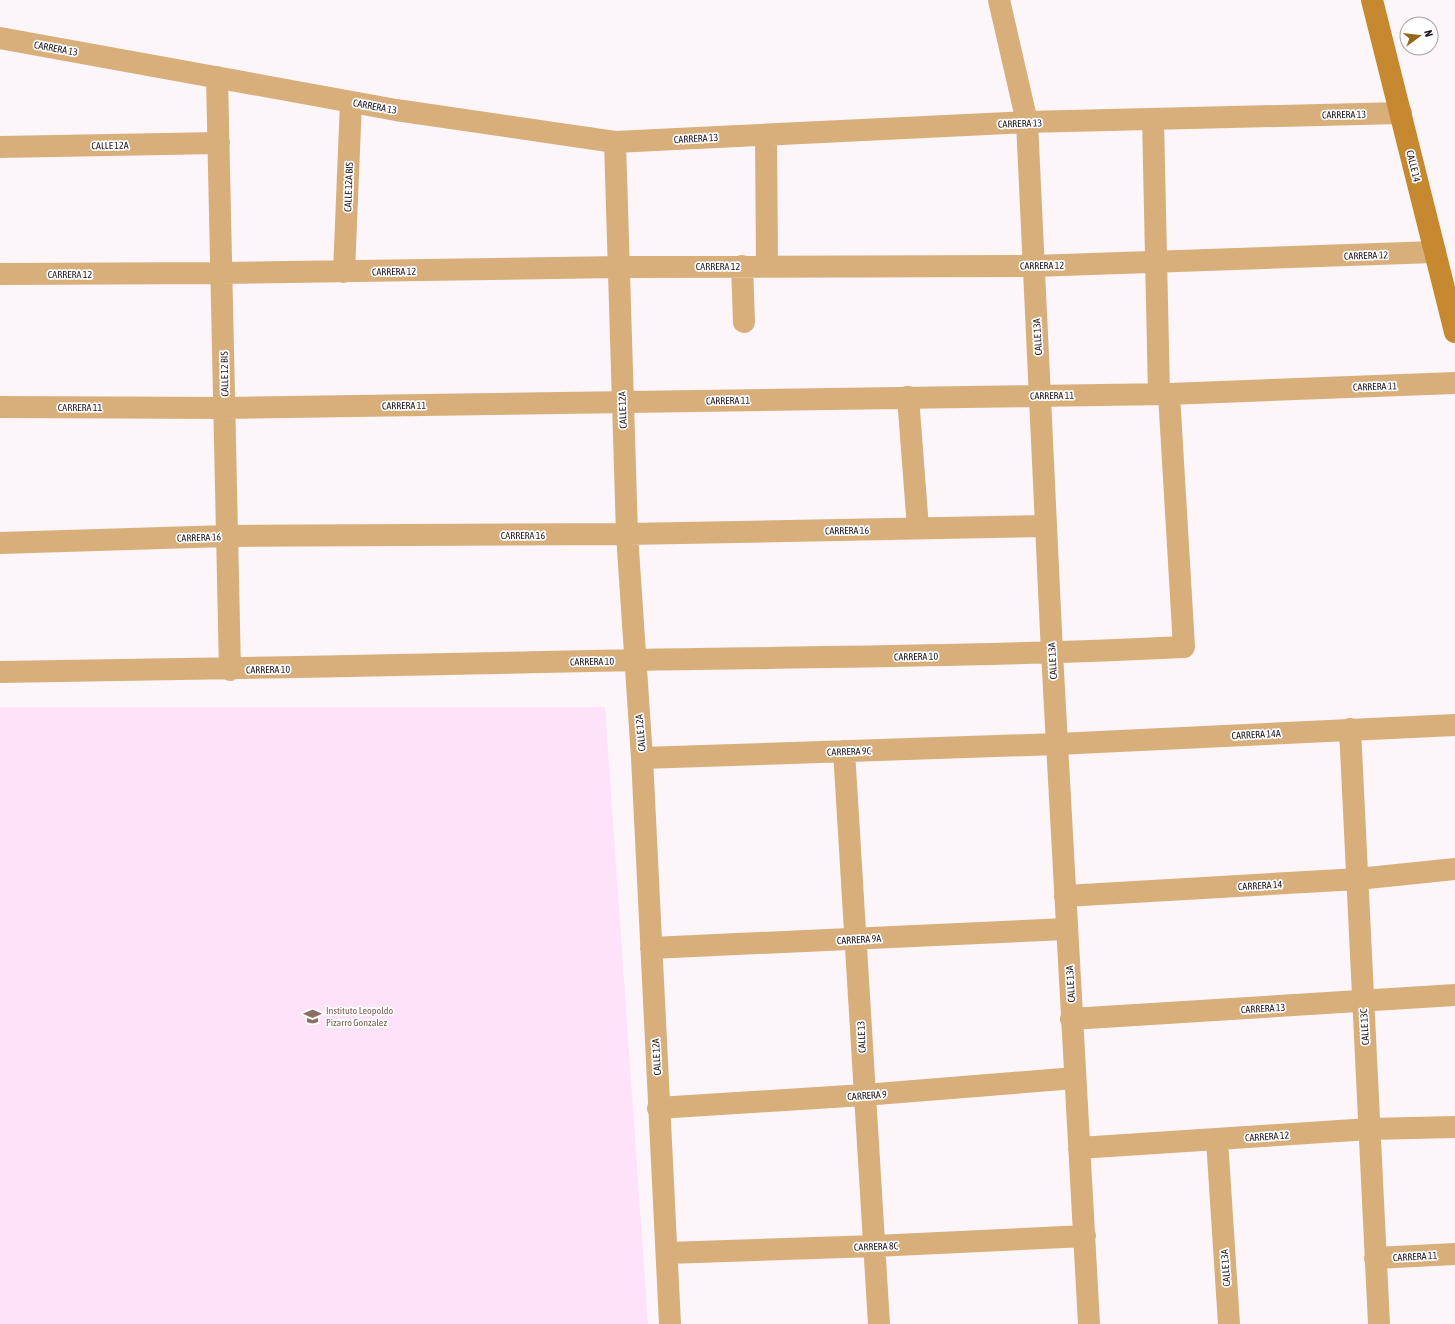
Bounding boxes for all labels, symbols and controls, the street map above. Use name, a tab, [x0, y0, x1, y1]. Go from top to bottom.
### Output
north arrow	[1399, 16, 1439, 56]
text: N	[1422, 29, 1435, 38]
street label: CARRERA 13	[33, 39, 79, 58]
street label: CARRERA 13	[352, 97, 398, 116]
street label: CARRERA 13	[1322, 109, 1367, 120]
street label: CARRERA 13	[998, 117, 1043, 130]
street label: CARRERA 13	[674, 132, 719, 145]
street label: CALLE 12A	[91, 140, 129, 151]
street label: CALLE 14	[1404, 149, 1423, 183]
street label: CALLE 12A BIS	[342, 162, 355, 212]
street label: CARRERA 12	[1344, 249, 1389, 262]
street label: CARRERA 12	[1020, 260, 1065, 271]
street label: CARRERA 12	[696, 261, 740, 272]
street label: CARRERA 12	[372, 266, 417, 277]
street label: CARRERA 12	[48, 269, 92, 280]
street label: CALLE 13A	[1031, 318, 1044, 356]
street label: CALLE 12 BIS	[219, 351, 230, 397]
street label: CARRERA 11	[1353, 380, 1398, 393]
street label: CARRERA 11	[1030, 390, 1075, 401]
street label: CALLE 12A	[616, 391, 629, 429]
street label: CARRERA 11	[706, 395, 751, 406]
street label: CARRERA 11	[382, 400, 427, 411]
street label: CARRERA 11	[58, 402, 102, 413]
street label: CARRERA 16	[825, 525, 870, 536]
street label: CARRERA 16	[501, 530, 545, 541]
street label: CARRERA 16	[177, 531, 222, 544]
street label: CALLE 13A	[1046, 642, 1059, 680]
street label: CARRERA 10	[894, 651, 939, 662]
street label: CARRERA 10	[570, 656, 615, 667]
street label: CARRERA 10	[246, 664, 291, 675]
street label: CALLE 12A	[633, 714, 648, 752]
street label: CARRERA 14A	[1231, 728, 1281, 741]
street label: CARRERA 9C	[827, 745, 872, 758]
street label: CARRERA 14	[1238, 879, 1283, 892]
street label: CARRERA 9A	[837, 933, 882, 946]
street label: CALLE 13A	[1064, 965, 1077, 1003]
street label: CARRERA 13	[1241, 1002, 1286, 1015]
place label: Instituto Leopoldo Pizarro Gonzalez	[326, 1005, 393, 1028]
school or university icon: Instituto Leopoldo Pizarro Gonzalez	[303, 1006, 323, 1026]
street label: CALLE 13C	[1358, 1008, 1371, 1046]
street label: CALLE 13	[855, 1020, 868, 1053]
street label: CALLE 12A	[650, 1038, 663, 1076]
street label: CARRERA 9	[847, 1089, 887, 1102]
street label: CARRERA 12	[1245, 1129, 1290, 1144]
street label: CARRERA 8C	[854, 1240, 899, 1253]
street label: CALLE 13A	[1219, 1249, 1232, 1287]
street label: CARRERA 11	[1393, 1250, 1438, 1263]

